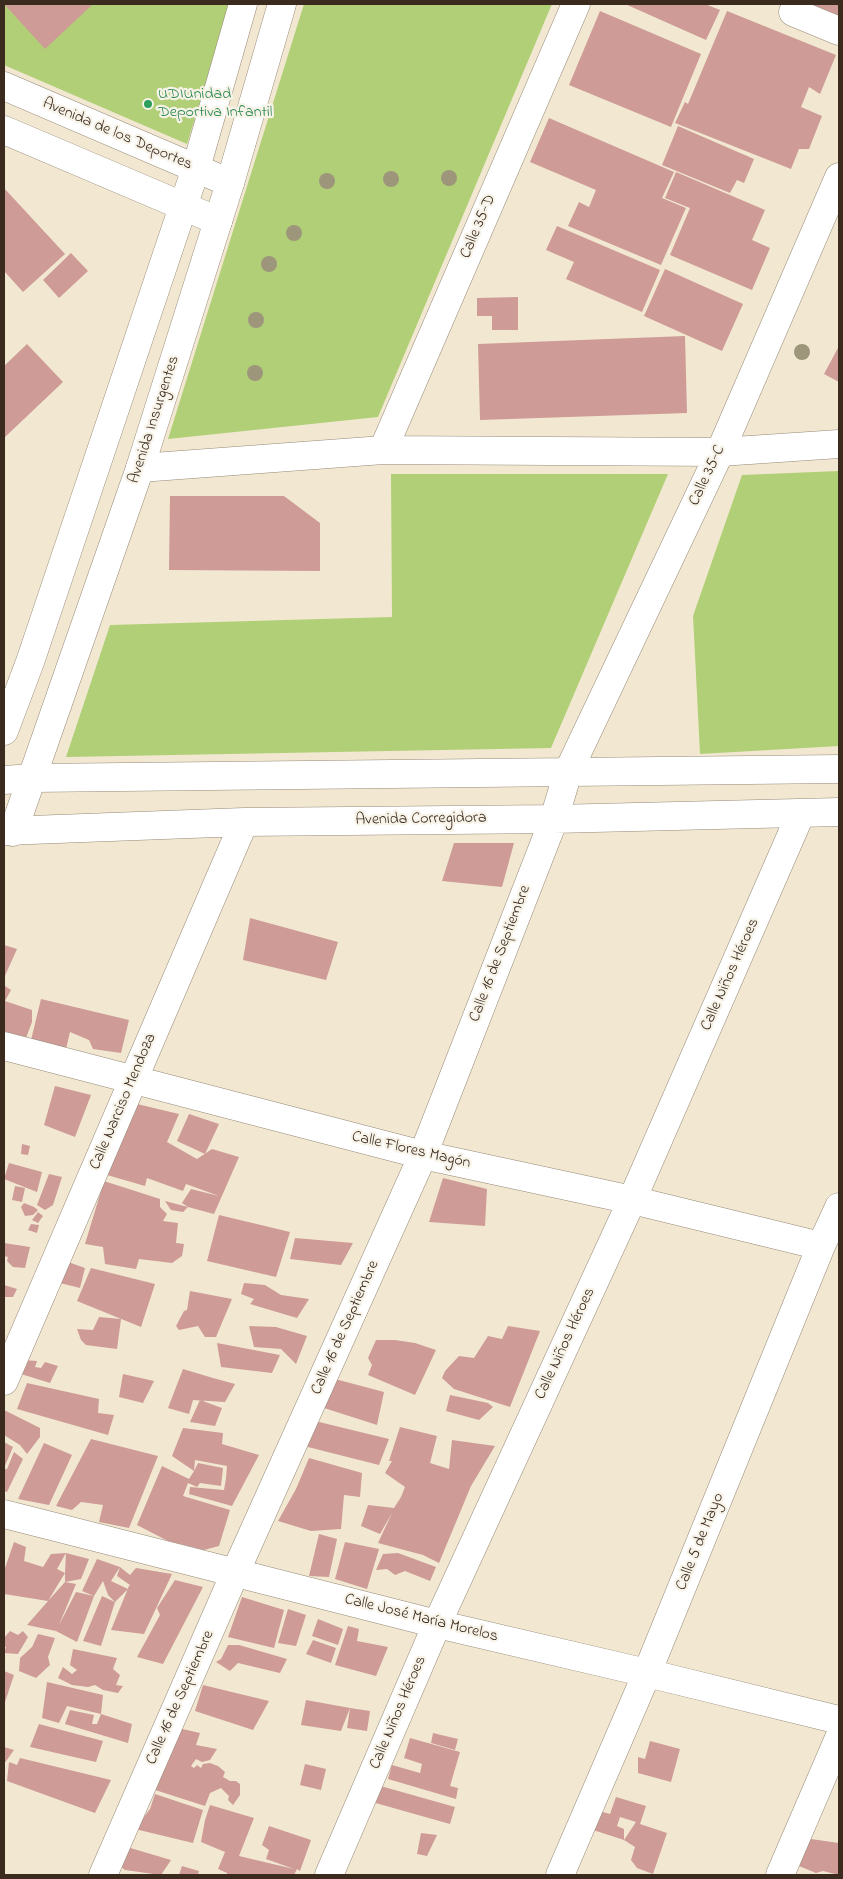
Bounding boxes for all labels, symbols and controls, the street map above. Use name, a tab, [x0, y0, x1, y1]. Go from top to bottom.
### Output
place label: UDIUnidad Deportiva Infantil	[158, 85, 273, 123]
street label: Avenida de los Deportes	[39, 95, 195, 175]
marker: UDIUnidad Deportiva Infantil	[142, 98, 154, 110]
street label: Calle 35-D	[457, 192, 501, 262]
street label: Avenida Insurgentes	[125, 354, 185, 486]
street label: Calle 35-C	[686, 443, 730, 509]
street label: Avenida Corregidora	[355, 809, 487, 831]
street label: Calle 16 de Septiembre	[466, 883, 536, 1025]
street label: Calle Niños Héroes	[698, 916, 764, 1034]
street label: Calle Narciso Mendoza	[87, 1031, 161, 1173]
street label: Calle Flores Magón	[350, 1128, 472, 1174]
street label: Calle 16 de Septiembre	[308, 1258, 384, 1398]
street label: Calle Niños Héroes	[532, 1285, 600, 1403]
street label: Calle 5 de Mayo	[673, 1491, 729, 1593]
street label: Calle José María Morelos	[342, 1591, 500, 1647]
street label: Calle 16 de Septiembre	[143, 1628, 219, 1768]
street label: Calle Niños Héroes	[367, 1654, 431, 1772]

